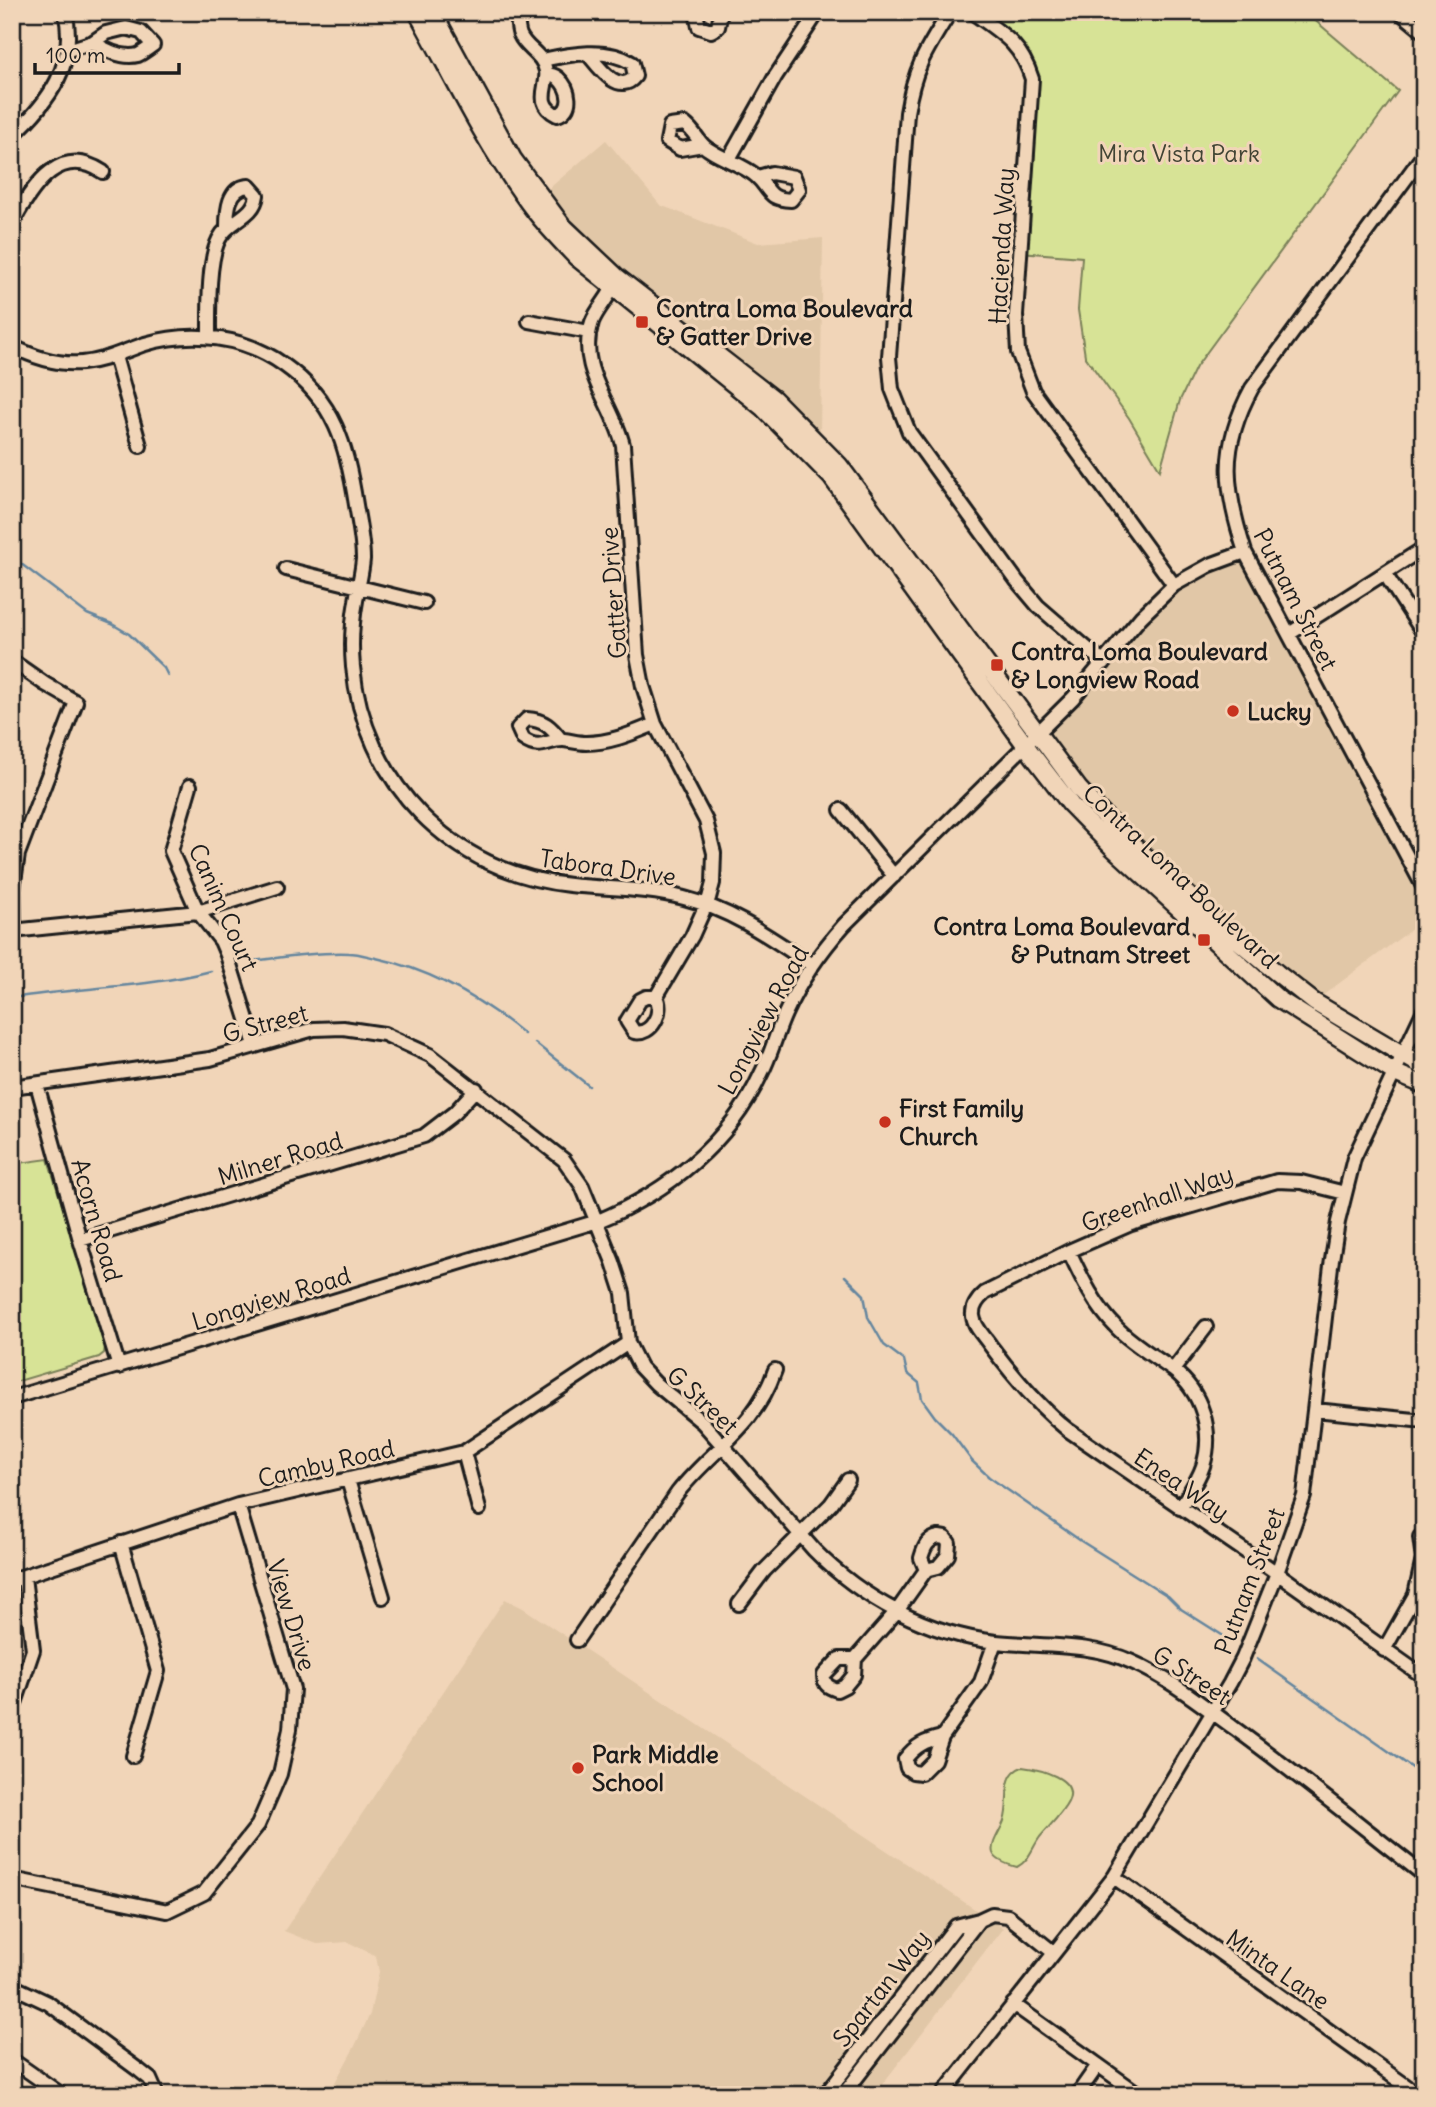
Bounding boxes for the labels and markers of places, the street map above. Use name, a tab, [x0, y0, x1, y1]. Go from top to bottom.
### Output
place label: Contra Loma Boulevard & Gatter Drive	[656, 293, 913, 351]
marker: Contra Loma Boulevard & Gatter Drive	[634, 314, 650, 330]
place label: Contra Loma Boulevard & Longview Road	[1011, 636, 1268, 694]
marker: Contra Loma Boulevard & Longview Road	[989, 657, 1005, 673]
place label: Lucky	[1247, 696, 1312, 726]
marker: Lucky	[1225, 703, 1241, 719]
place label: Contra Loma Boulevard & Putnam Street	[933, 911, 1191, 969]
marker: Contra Loma Boulevard & Putnam Street	[1196, 932, 1212, 948]
place label: First Family Church	[899, 1093, 1024, 1151]
marker: First Family Church	[877, 1114, 893, 1130]
place label: Park Middle School	[592, 1739, 719, 1797]
marker: Park Middle School	[570, 1760, 586, 1776]

